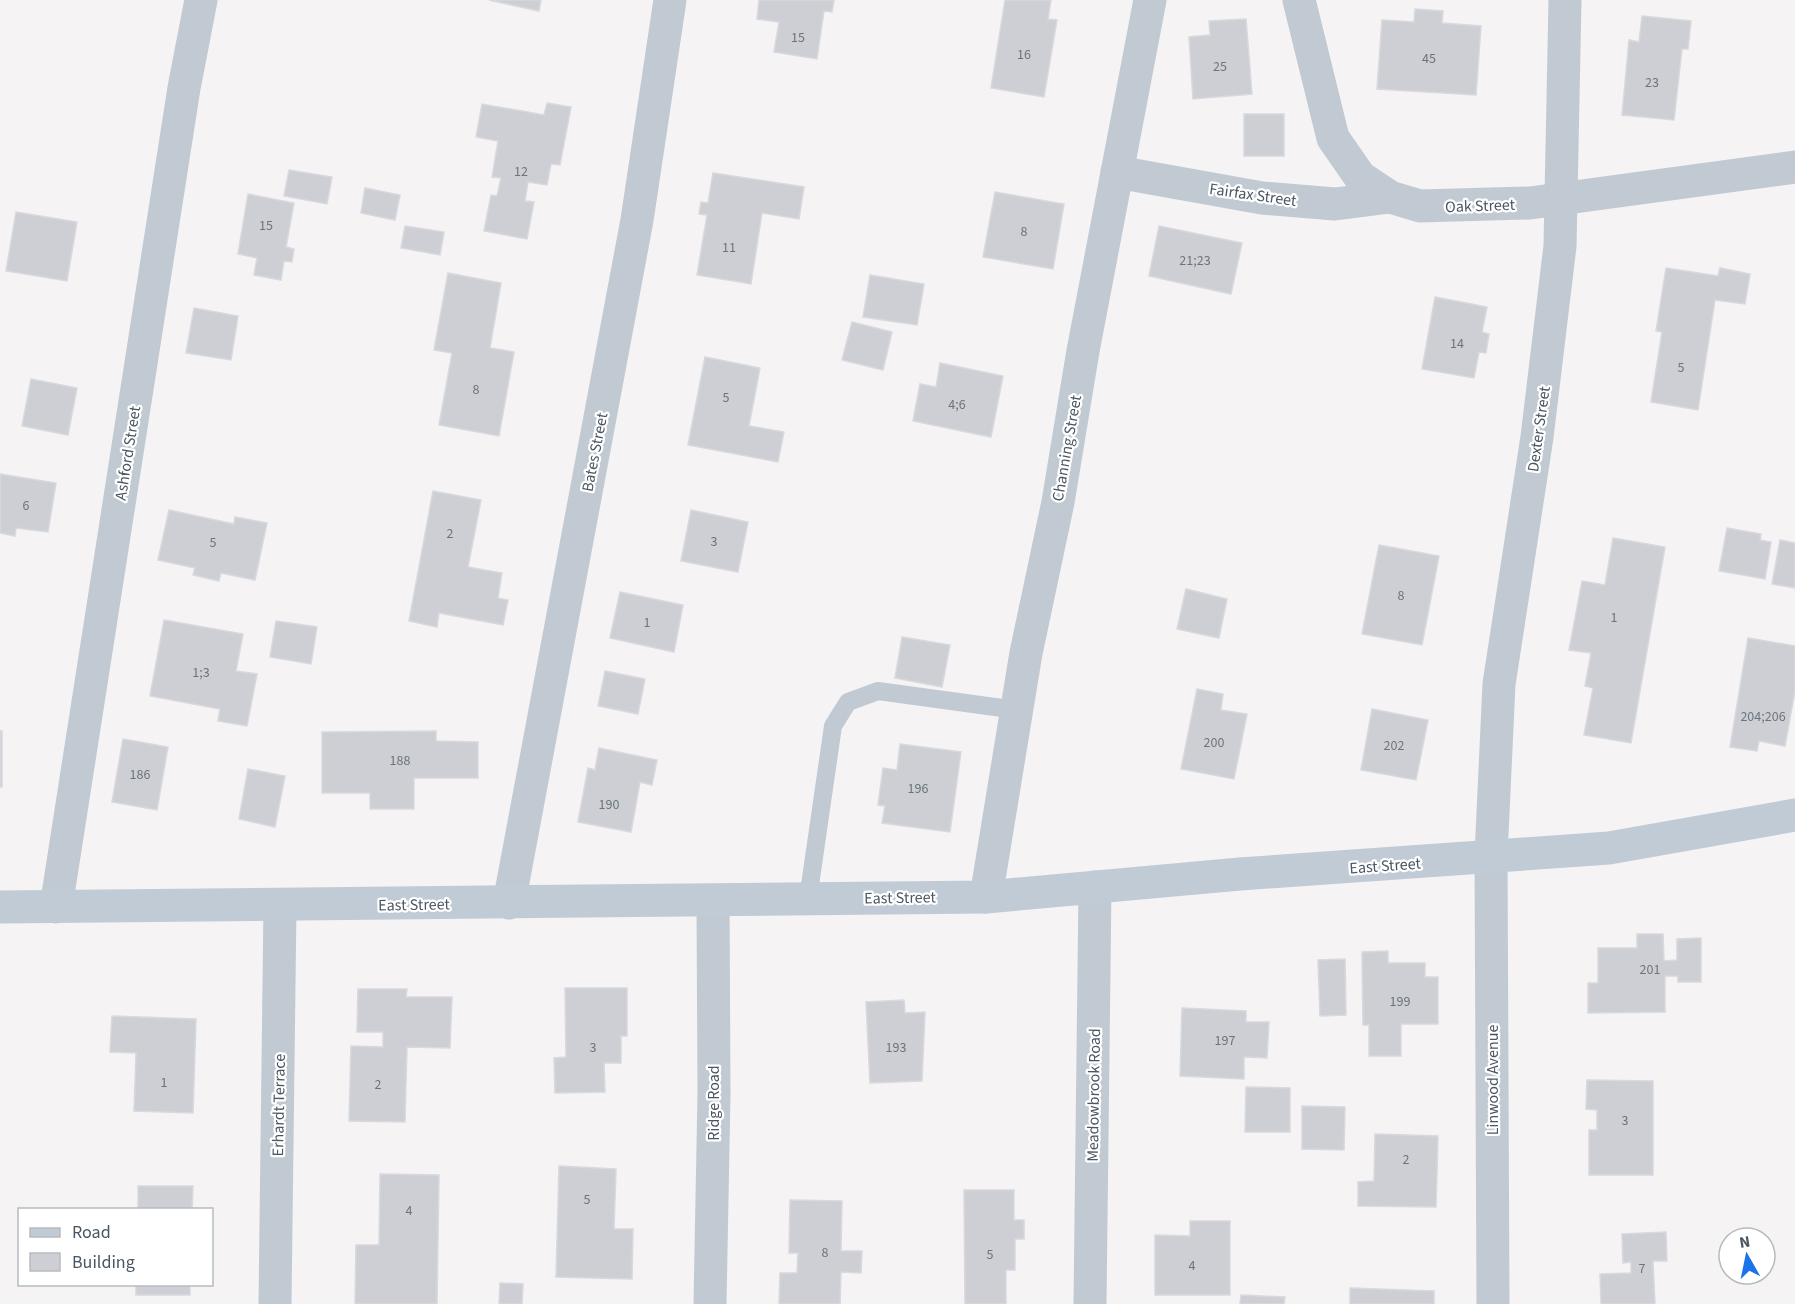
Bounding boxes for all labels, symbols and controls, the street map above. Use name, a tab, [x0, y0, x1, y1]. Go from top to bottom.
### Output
house number: 15	[791, 28, 805, 48]
house number: 16	[1017, 45, 1031, 65]
house number: 45	[1422, 49, 1436, 69]
house number: 25	[1213, 57, 1227, 77]
house number: 23	[1645, 73, 1659, 93]
house number: 12	[514, 162, 528, 182]
street label: Fairfax Street	[1208, 178, 1298, 212]
street label: Oak Street	[1445, 194, 1516, 218]
house number: 15	[259, 216, 273, 236]
house number: 8	[1021, 222, 1028, 242]
house number: 11	[722, 238, 736, 258]
house number: 21;23	[1179, 251, 1211, 271]
house number: 14	[1450, 334, 1464, 354]
house number: 5	[1678, 358, 1685, 378]
house number: 8	[473, 380, 480, 400]
street label: Dexter Street	[1522, 384, 1556, 473]
house number: 5	[723, 388, 730, 408]
street label: Channing Street	[1047, 393, 1087, 503]
house number: 4;6	[948, 395, 966, 415]
street label: Ashford Street	[110, 404, 146, 502]
street label: Bates Street	[577, 410, 614, 494]
house number: 6	[23, 496, 30, 516]
house number: 2	[447, 524, 454, 544]
house number: 3	[711, 532, 718, 552]
house number: 5	[210, 533, 217, 553]
house number: 8	[1398, 586, 1405, 606]
house number: 1	[1611, 608, 1618, 628]
house number: 1	[644, 613, 651, 633]
house number: 1;3	[192, 663, 210, 683]
house number: 204;206	[1740, 707, 1786, 727]
house number: 200	[1204, 733, 1224, 753]
house number: 202	[1384, 736, 1404, 756]
house number: 188	[390, 751, 410, 771]
house number: 186	[130, 765, 150, 785]
house number: 196	[908, 779, 928, 799]
house number: 190	[599, 795, 619, 815]
street label: East Street	[1349, 852, 1422, 879]
street label: East Street	[864, 886, 937, 910]
street label: East Street	[378, 893, 451, 917]
house number: 201	[1640, 960, 1660, 980]
house number: 199	[1390, 992, 1410, 1012]
street label: Linwood Avenue	[1482, 1025, 1504, 1135]
street label: Meadowbrook Road	[1082, 1028, 1106, 1162]
house number: 197	[1215, 1031, 1235, 1051]
house number: 3	[590, 1038, 597, 1058]
house number: 193	[886, 1038, 906, 1058]
street label: Erhardt Terrace	[267, 1053, 291, 1157]
street label: Ridge Road	[703, 1065, 725, 1141]
house number: 1	[161, 1073, 168, 1093]
house number: 2	[375, 1075, 382, 1095]
house number: 3	[1622, 1111, 1629, 1131]
house number: 2	[1403, 1150, 1410, 1170]
house number: 5	[584, 1190, 591, 1210]
house number: 4	[406, 1201, 413, 1221]
legend	[18, 1208, 213, 1286]
text: Road	[72, 1220, 111, 1245]
north arrow	[1717, 1226, 1777, 1286]
text: N	[1738, 1230, 1752, 1254]
house number: 8	[822, 1243, 829, 1263]
house number: 5	[987, 1245, 994, 1265]
text: Building	[72, 1250, 135, 1275]
house number: 4	[1189, 1256, 1196, 1276]
house number: 7	[1639, 1259, 1646, 1279]

